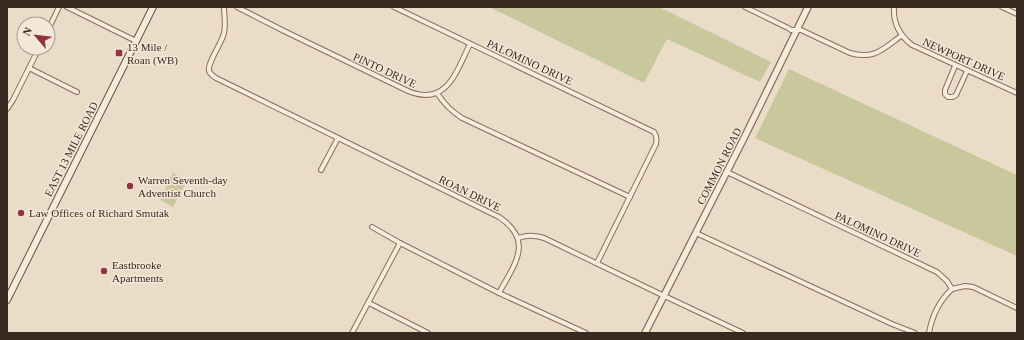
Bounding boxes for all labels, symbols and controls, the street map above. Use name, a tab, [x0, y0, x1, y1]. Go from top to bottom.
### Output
north arrow	[16, 16, 56, 56]
text: N	[20, 25, 34, 38]
street label: NEWPORT DRIVE	[921, 35, 1007, 83]
street label: PALOMINO DRIVE	[485, 37, 575, 87]
place label: 13 Mile / Roan (WB)	[127, 41, 178, 67]
marker: 13 Mile / Roan (WB)	[114, 48, 124, 58]
street label: PINTO DRIVE	[351, 50, 419, 90]
street label: EAST 13 MILE ROAD	[42, 100, 100, 198]
street label: COMMON ROAD	[694, 126, 744, 206]
street label: ROAN DRIVE	[437, 173, 503, 213]
place label: Warren Seventh-day Adventist Church	[138, 174, 228, 199]
marker: Warren Seventh-day Adventist Church	[125, 181, 135, 191]
place label: Law Offices of Richard Smutak	[29, 207, 170, 219]
marker: Law Offices of Richard Smutak	[16, 208, 26, 218]
street label: PALOMINO DRIVE	[833, 209, 923, 259]
place label: Eastbrooke Apartments	[112, 259, 163, 284]
marker: Eastbrooke Apartments	[99, 266, 109, 276]

